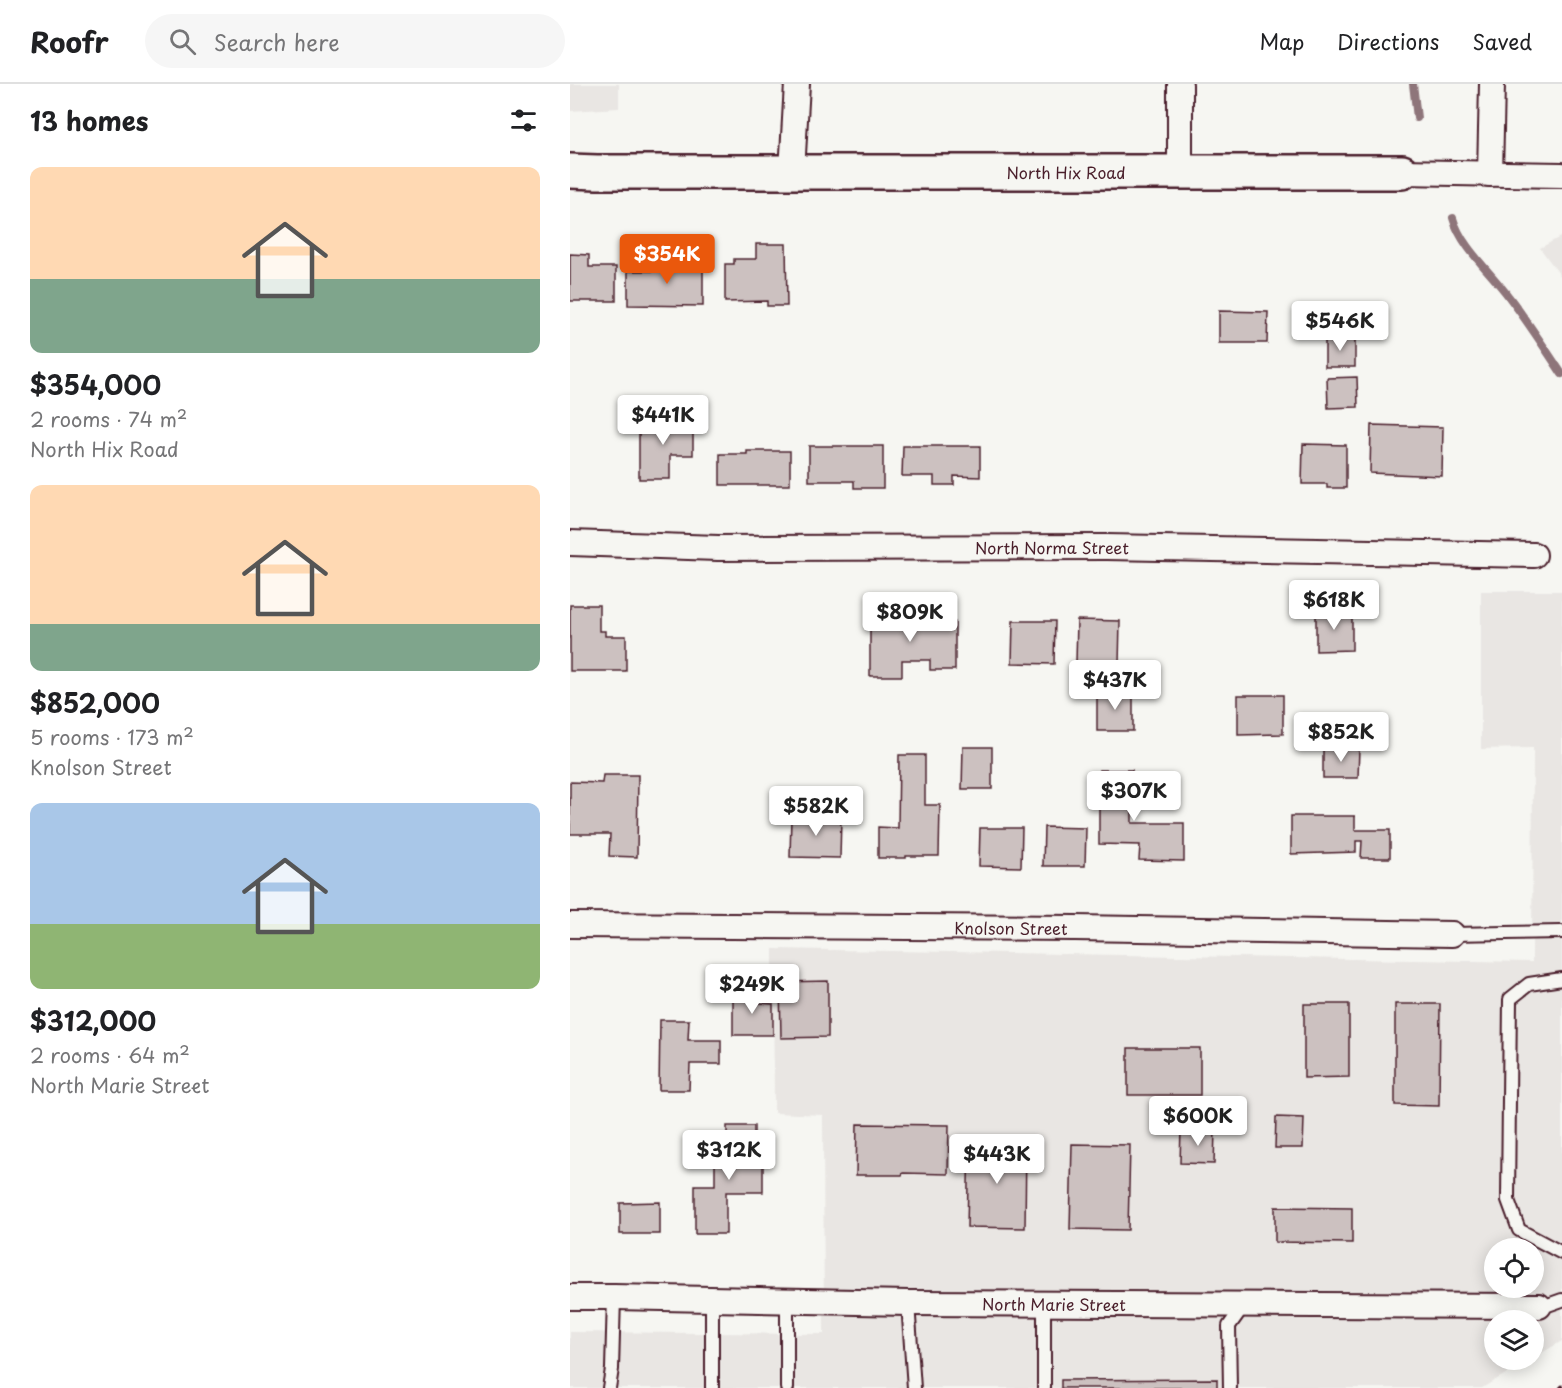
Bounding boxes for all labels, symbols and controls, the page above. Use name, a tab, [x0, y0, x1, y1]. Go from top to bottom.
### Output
search box	[145, 14, 565, 68]
text: Roofr	[30, 20, 109, 63]
icon: search	[166, 25, 199, 58]
text: Search here	[214, 25, 339, 58]
text: Map	[1259, 25, 1304, 57]
text: Directions	[1337, 25, 1439, 57]
text: Saved	[1472, 25, 1532, 57]
text: 13 homes	[30, 101, 148, 140]
icon: filters	[507, 104, 540, 137]
street label: North Hix Road	[1006, 160, 1126, 184]
icon: home	[231, 206, 339, 314]
pin: $354K	[625, 234, 709, 285]
text: $354K	[634, 238, 700, 268]
pin: $546K	[1298, 301, 1382, 352]
text: $546K	[1306, 305, 1375, 335]
text: $354,000	[30, 365, 161, 404]
pin: $441K	[621, 395, 705, 446]
text: $441K	[631, 399, 695, 429]
text: 2 rooms · 74 m²	[30, 404, 187, 434]
text: North Hix Road	[30, 434, 179, 464]
icon: home	[231, 524, 339, 632]
street label: North Norma Street	[975, 535, 1130, 559]
pin: $618K	[1292, 580, 1376, 631]
text: $618K	[1303, 584, 1365, 614]
pin: $809K	[868, 592, 952, 643]
text: $809K	[876, 596, 944, 626]
pin: $437K	[1073, 660, 1157, 711]
text: $437K	[1083, 664, 1147, 694]
text: $852,000	[30, 683, 160, 722]
pin: $852K	[1299, 712, 1383, 763]
text: $852K	[1308, 716, 1374, 746]
text: 5 rooms · 173 m²	[30, 722, 194, 752]
text: Knolson Street	[30, 752, 172, 782]
pin: $307K	[1092, 771, 1176, 822]
text: $307K	[1101, 775, 1167, 805]
pin: $582K	[774, 786, 858, 837]
text: $582K	[783, 790, 849, 820]
icon: home	[231, 842, 339, 950]
street label: Knolson Street	[954, 915, 1068, 940]
pin: $249K	[710, 964, 794, 1015]
text: $249K	[719, 968, 785, 998]
text: $312,000	[30, 1001, 156, 1040]
text: 2 rooms · 64 m²	[30, 1040, 190, 1070]
text: North Marie Street	[30, 1070, 209, 1100]
pin: $600K	[1156, 1096, 1240, 1147]
text: $600K	[1163, 1100, 1233, 1130]
pin: $312K	[687, 1130, 771, 1181]
text: $312K	[696, 1134, 762, 1164]
pin: $443K	[955, 1134, 1039, 1185]
text: $443K	[963, 1138, 1031, 1168]
map controls	[1484, 1238, 1544, 1370]
button: locate	[1484, 1238, 1544, 1298]
street label: North Marie Street	[982, 1291, 1126, 1316]
button: layers	[1484, 1310, 1544, 1370]

